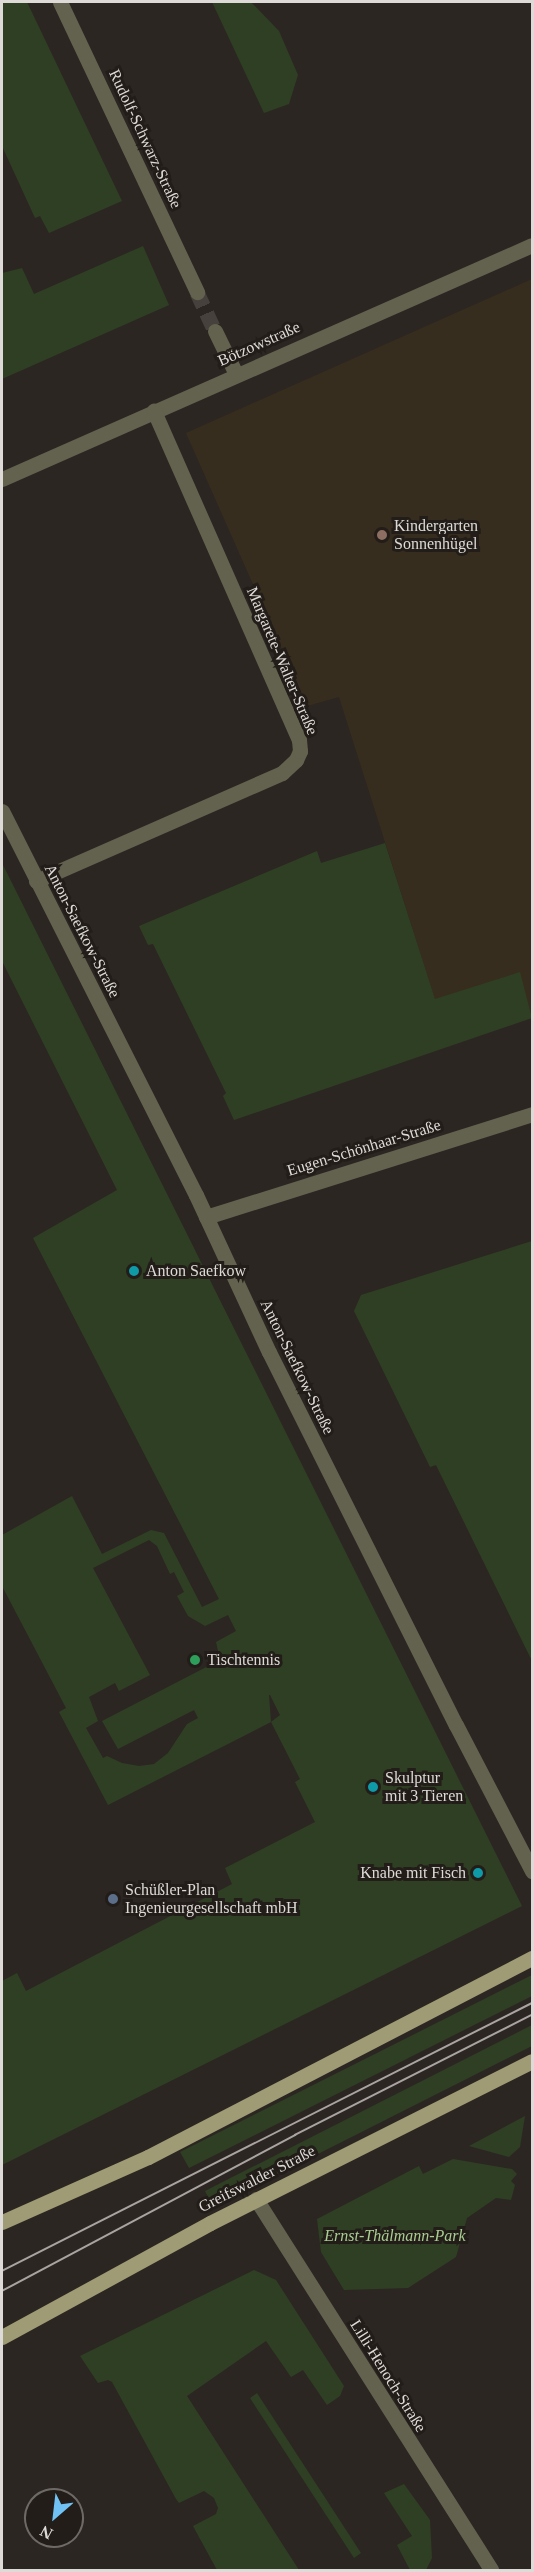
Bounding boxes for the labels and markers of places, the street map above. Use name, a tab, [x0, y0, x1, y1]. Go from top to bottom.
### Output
place label: Kindergarten Sonnenhügel	[394, 516, 478, 554]
marker: Kindergarten Sonnenhügel	[375, 528, 389, 542]
place label: Anton Saefkow	[146, 1261, 246, 1281]
marker: Anton Saefkow	[127, 1264, 141, 1278]
place label: Tischtennis	[207, 1650, 280, 1670]
marker: Tischtennis	[188, 1653, 202, 1667]
place label: Skulptur mit 3 Tieren	[385, 1768, 464, 1806]
marker: Skulptur mit 3 Tieren	[366, 1780, 380, 1794]
place label: Knabe mit Fisch	[360, 1863, 466, 1883]
marker: Knabe mit Fisch	[471, 1866, 485, 1880]
place label: Schüßler-Plan Ingenieurgesellschaft mbH	[125, 1880, 298, 1918]
marker: Schüßler-Plan Ingenieurgesellschaft mbH	[106, 1892, 120, 1906]

